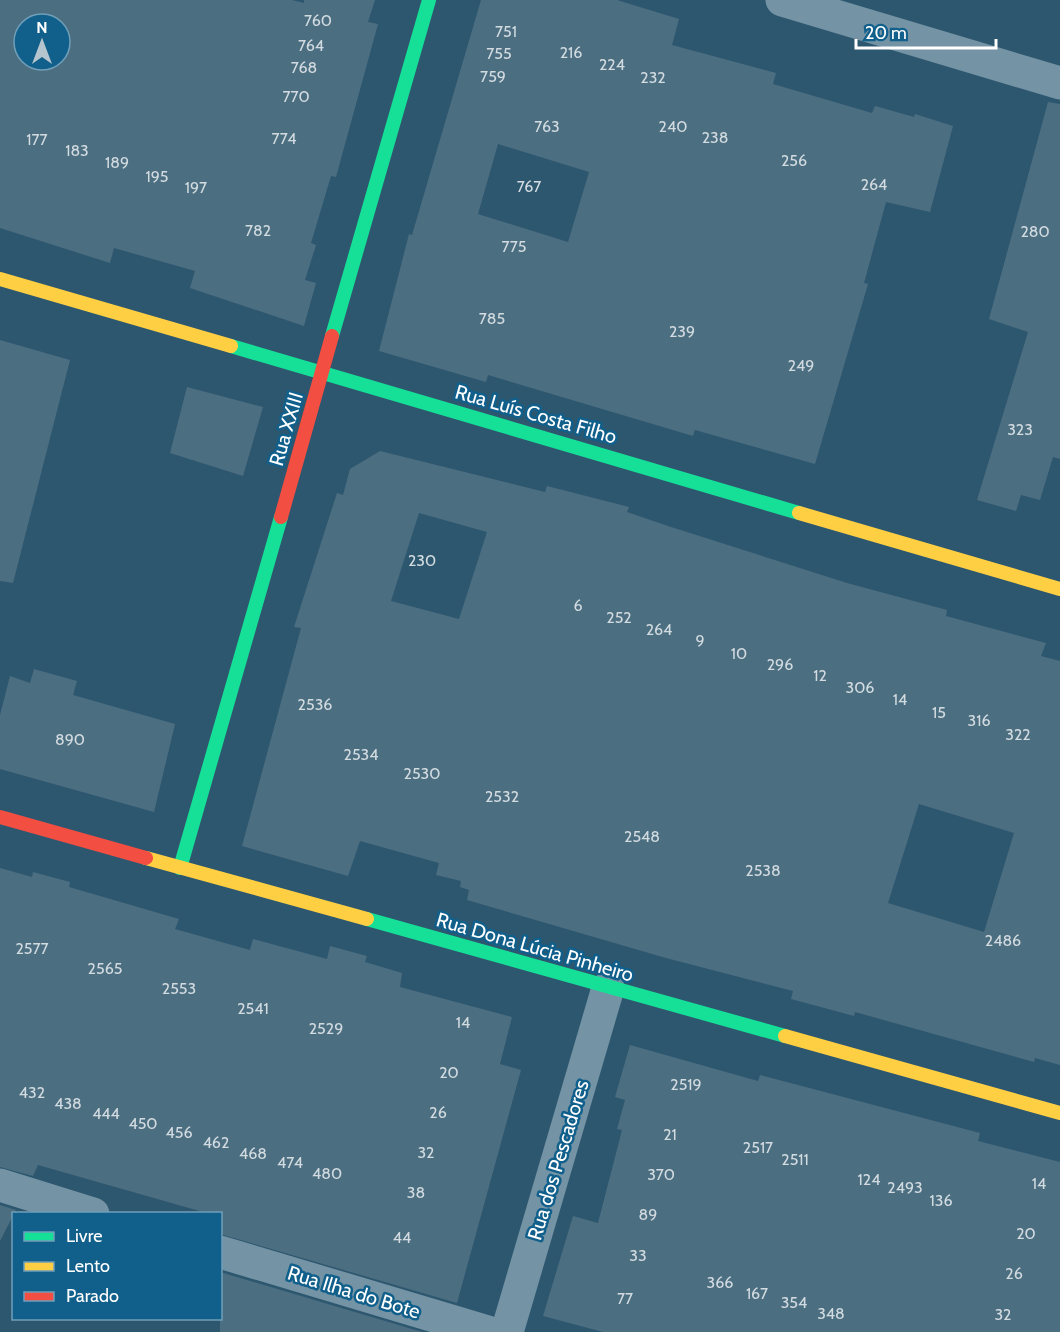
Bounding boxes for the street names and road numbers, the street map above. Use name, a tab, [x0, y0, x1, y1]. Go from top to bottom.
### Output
street label: Rua Luís Costa Filho	[452, 379, 620, 449]
street label: Rua XXIII	[264, 389, 308, 469]
street label: Rua Dona Lúcia Pinheiro	[434, 907, 636, 987]
street label: Rua dos Pescadores	[522, 1077, 594, 1243]
street label: Rua Ilha do Bote	[285, 1260, 423, 1324]

